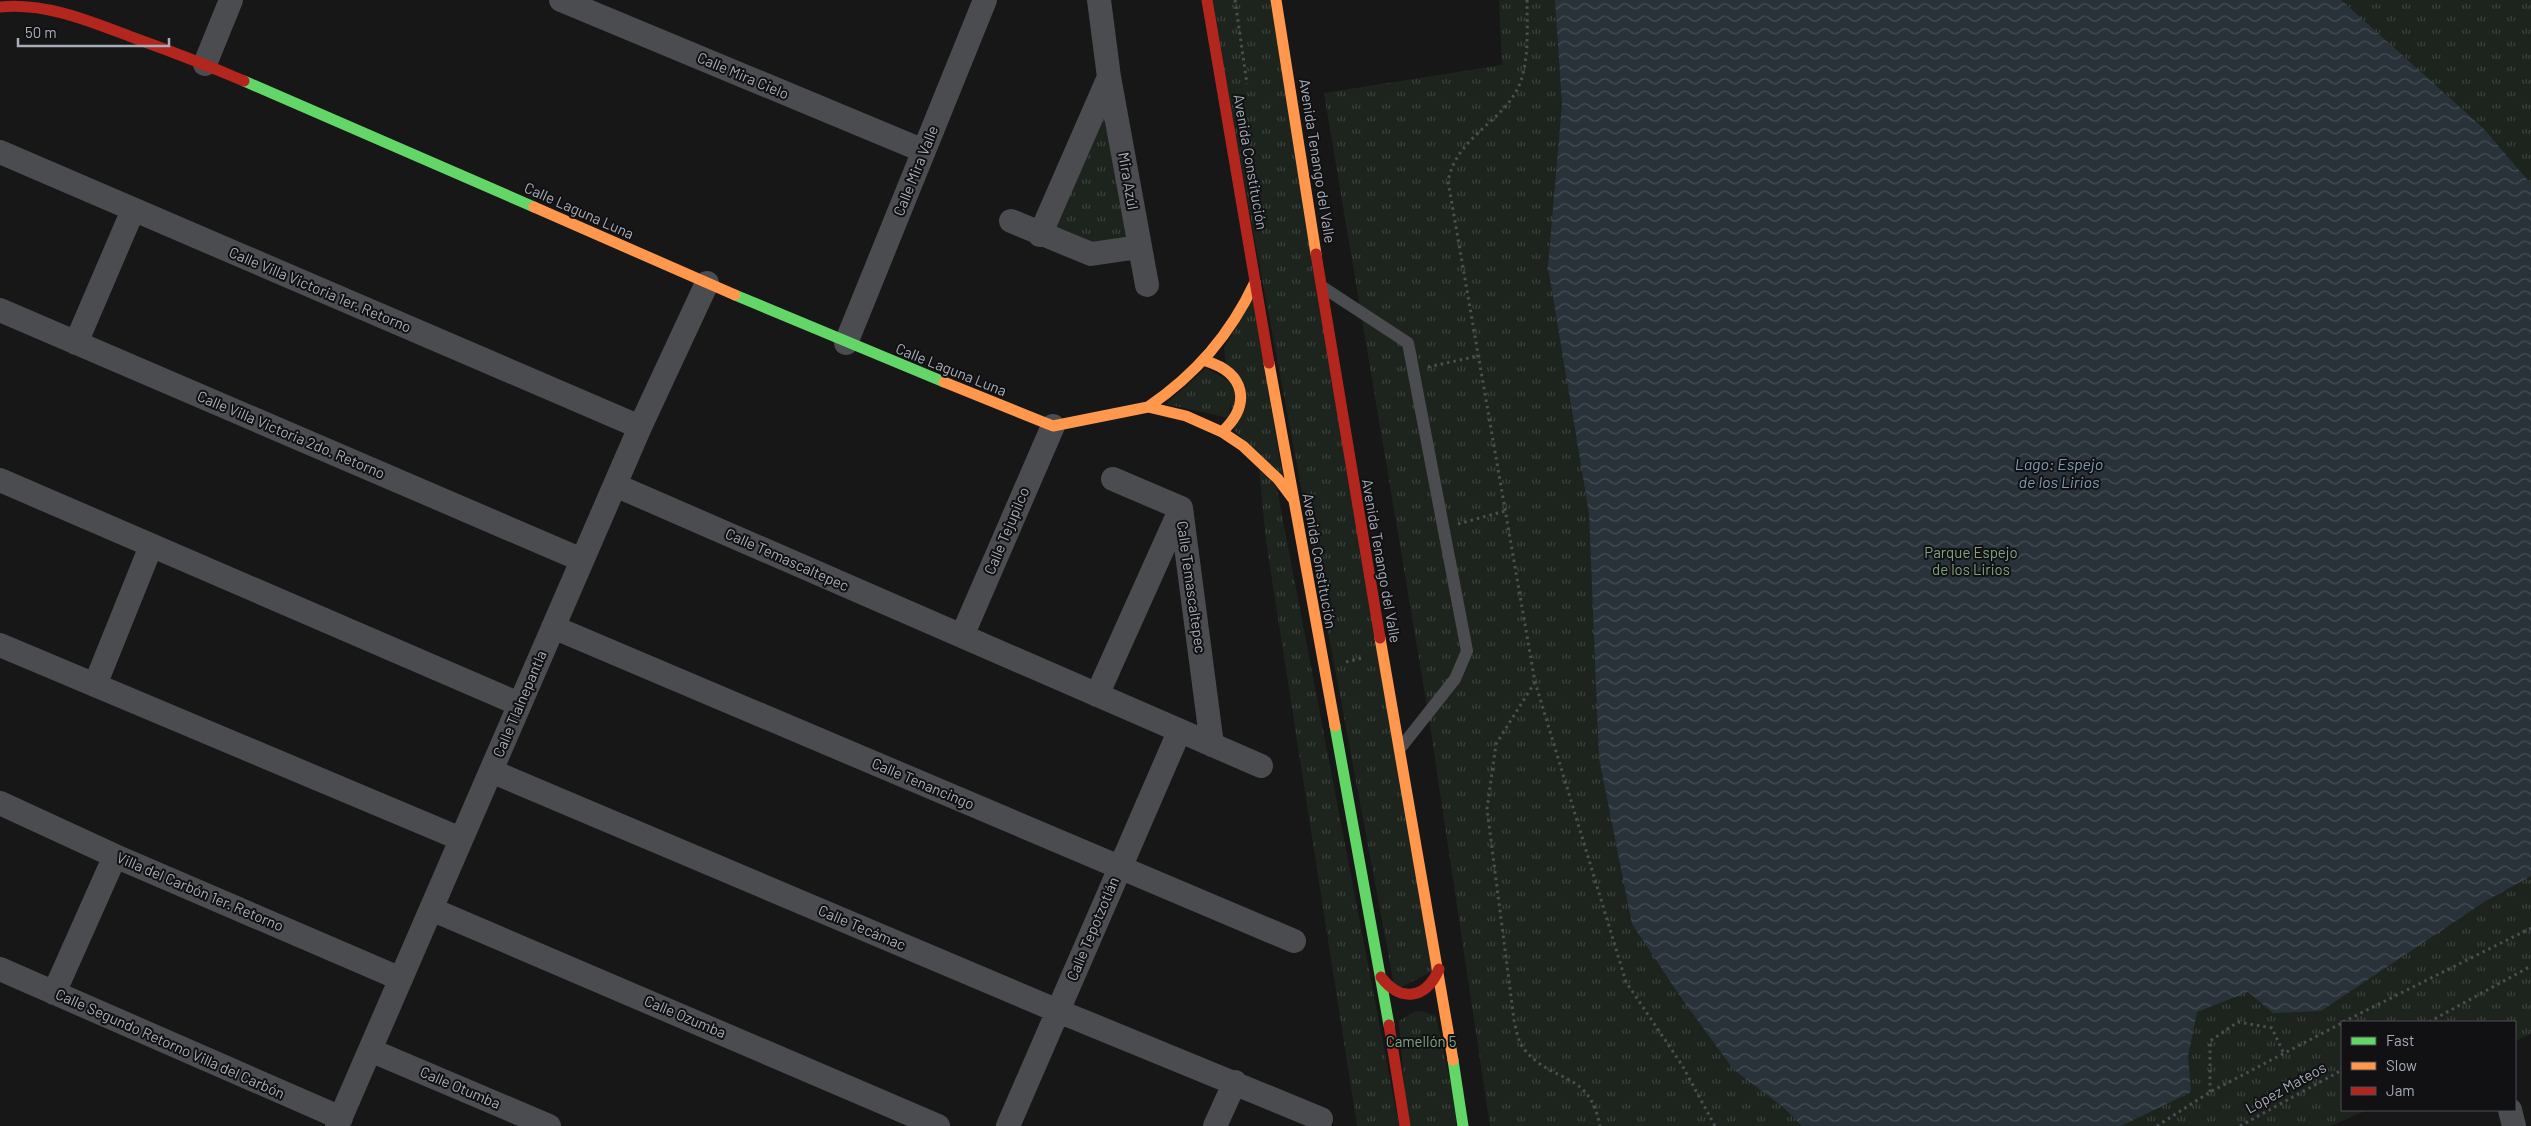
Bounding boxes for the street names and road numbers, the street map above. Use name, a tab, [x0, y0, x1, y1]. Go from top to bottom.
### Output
street label: Calle Mira Cielo	[695, 48, 792, 102]
street label: Avenida Tenango del Valle	[1296, 77, 1340, 244]
street label: Avenida Constitución	[1230, 93, 1272, 231]
street label: Calle Mira Valle	[889, 123, 941, 218]
street label: Mira Azúl	[1115, 151, 1143, 211]
street label: Calle Laguna Luna	[522, 178, 637, 242]
street label: Calle Villa Victoria 1er. Retorno	[227, 242, 414, 336]
street label: Calle Laguna Luna	[893, 339, 1009, 399]
street label: Calle Villa Victoria 2do. Retorno	[195, 386, 388, 482]
street label: Avenida Tenango del Valle	[1359, 477, 1405, 644]
street label: Calle Tejupilco	[980, 484, 1033, 577]
street label: Avenida Constitución	[1299, 492, 1341, 630]
street label: Calle Temascaltepec	[1174, 520, 1210, 654]
street label: Calle Temascaltepec	[723, 524, 852, 595]
street label: Calle Tlalnepantla	[488, 648, 550, 760]
street label: Calle Tenancingo	[869, 753, 977, 813]
street label: Villa del Carbón 1er. Retorno	[114, 848, 287, 934]
street label: Calle Tepotzotlán	[1062, 874, 1122, 983]
street label: Calle Tecámac	[816, 901, 909, 954]
street label: Calle Segundo Retorno Villa del Carbón	[53, 984, 288, 1102]
street label: Calle Ozumba	[642, 991, 729, 1041]
street label: López Mateos	[2242, 1058, 2329, 1117]
street label: Calle Otumba	[417, 1062, 503, 1112]

